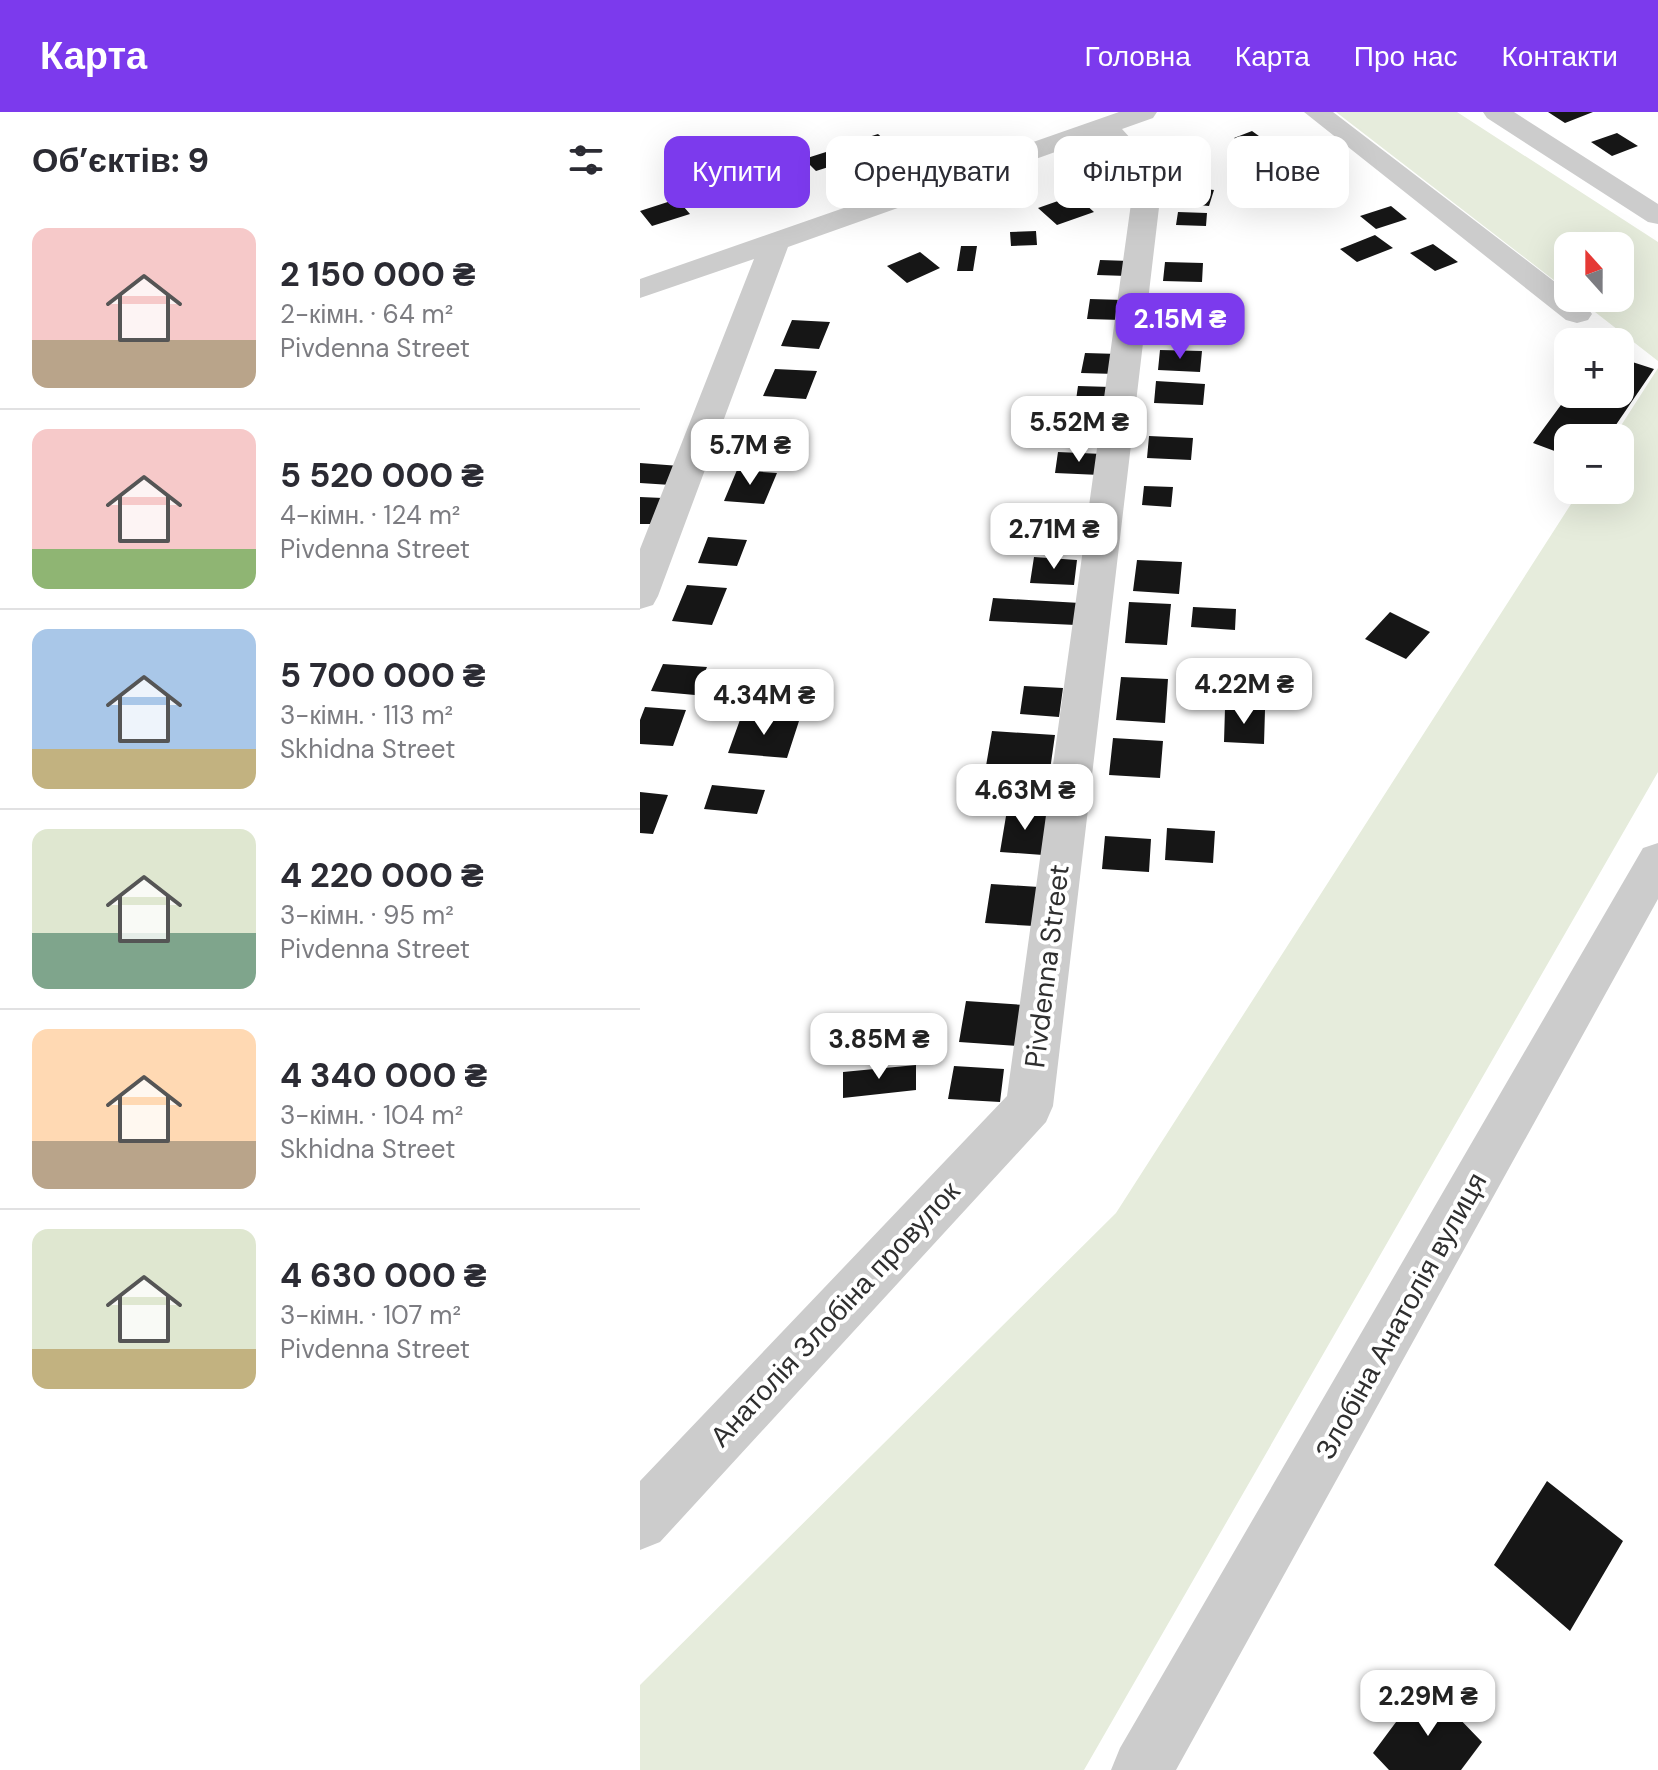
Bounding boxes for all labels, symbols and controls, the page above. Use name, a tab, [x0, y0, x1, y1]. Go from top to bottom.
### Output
text: Карта	[40, 31, 147, 81]
text: Головна	[1084, 38, 1191, 75]
text: Карта	[1235, 38, 1310, 75]
text: Про нас	[1354, 38, 1458, 75]
text: Контакти	[1502, 38, 1618, 75]
chip: Купити	[664, 136, 810, 208]
chip: Орендувати	[826, 136, 1038, 208]
chip: Фільтри	[1054, 136, 1211, 208]
chip: Нове	[1227, 136, 1349, 208]
text: Об’єктів: 9	[32, 138, 209, 183]
icon: filters	[564, 138, 608, 182]
north arrow	[1554, 232, 1634, 312]
map controls	[1554, 232, 1634, 504]
text: 2 150 000 ₴	[280, 252, 476, 297]
icon: home	[96, 260, 192, 356]
pin: 2.15M ₴	[1106, 293, 1254, 361]
text: 2-кімн. · 64 m²	[280, 297, 453, 331]
text: 2.15M ₴	[1134, 302, 1226, 336]
button: +	[1554, 328, 1634, 408]
text: Pivdenna Street	[280, 331, 470, 365]
pin: 5.52M ₴	[1005, 396, 1153, 464]
text: 5.52M ₴	[1029, 405, 1129, 439]
pin: 5.7M ₴	[685, 419, 815, 487]
button: −	[1554, 424, 1634, 504]
text: 5.7M ₴	[709, 428, 791, 462]
text: 5 520 000 ₴	[280, 453, 484, 498]
icon: home	[96, 461, 192, 557]
text: 4-кімн. · 124 m²	[280, 498, 460, 532]
pin: 2.71M ₴	[980, 503, 1128, 571]
text: 2.71M ₴	[1008, 512, 1100, 546]
text: Pivdenna Street	[280, 532, 470, 566]
text: 5 700 000 ₴	[280, 653, 486, 698]
pin: 4.22M ₴	[1170, 658, 1318, 726]
icon: home	[96, 661, 192, 757]
text: 4.22M ₴	[1194, 667, 1294, 701]
pin: 4.34M ₴	[690, 669, 838, 737]
text: 4.34M ₴	[713, 678, 815, 712]
text: 3-кімн. · 113 m²	[280, 698, 453, 732]
text: Skhidna Street	[280, 732, 455, 766]
pin: 4.63M ₴	[951, 764, 1099, 832]
text: 4.63M ₴	[974, 773, 1076, 807]
text: 4 220 000 ₴	[280, 853, 484, 898]
icon: home	[96, 861, 192, 957]
street label: Pivdenna Street	[1016, 862, 1078, 1070]
text: 3-кімн. · 95 m²	[280, 898, 454, 932]
text: Pivdenna Street	[280, 932, 470, 966]
pin: 3.85M ₴	[805, 1013, 953, 1081]
text: 3.85M ₴	[828, 1022, 930, 1056]
text: 4 340 000 ₴	[280, 1053, 487, 1098]
icon: home	[96, 1061, 192, 1157]
text: 3-кімн. · 104 m²	[280, 1098, 463, 1132]
text: Skhidna Street	[280, 1132, 455, 1166]
street label: Злобіна Анатолія вулиця	[1307, 1166, 1495, 1466]
street label: Анатолія Злобіна провулок	[702, 1173, 968, 1455]
text: 4 630 000 ₴	[280, 1253, 487, 1298]
icon: home	[96, 1261, 192, 1357]
text: 3-кімн. · 107 m²	[280, 1298, 461, 1332]
text: Pivdenna Street	[280, 1332, 470, 1366]
pin: 2.29M ₴	[1354, 1670, 1502, 1738]
text: 2.29M ₴	[1378, 1679, 1478, 1713]

